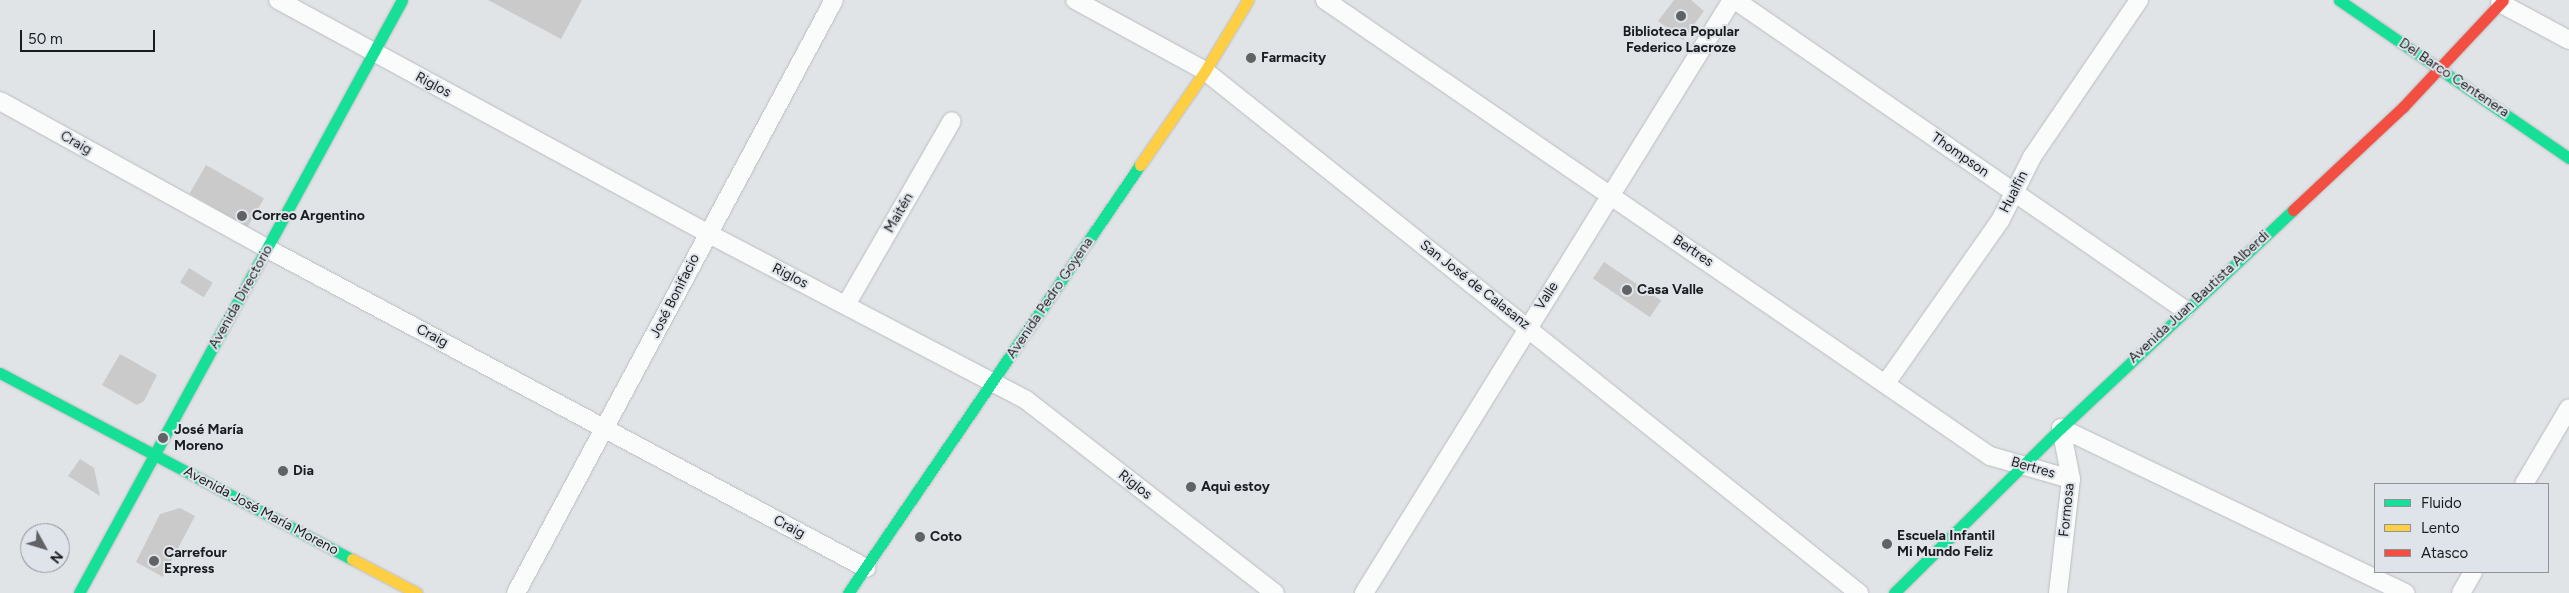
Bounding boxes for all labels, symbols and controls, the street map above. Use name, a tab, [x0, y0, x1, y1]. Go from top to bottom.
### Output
marker: Biblioteca Popular Federico Lacroze	[1675, 10, 1687, 22]
scale bar	[22, 20, 158, 52]
place label: Biblioteca Popular Federico Lacroze	[1623, 24, 1739, 56]
text: 50 m	[28, 30, 63, 48]
street label: Del Barco Centenera	[2396, 35, 2512, 121]
place label: Farmacity	[1261, 50, 1326, 66]
marker: Farmacity	[1245, 52, 1257, 64]
street label: Riglos	[412, 69, 454, 101]
street label: Craig	[57, 128, 95, 158]
street label: Thompson	[1928, 129, 1992, 181]
street label: Hualfin	[1996, 168, 2032, 216]
street label: Maitén	[881, 190, 917, 236]
place label: Correo Argentino	[252, 208, 365, 224]
marker: Correo Argentino	[236, 210, 248, 222]
street label: Avenida Juan Bautista Alberdi	[2125, 227, 2273, 367]
street label: Bertres	[1670, 231, 1716, 271]
street label: Avenida Pedro Goyena	[1003, 234, 1097, 362]
street label: San José de Calasanz	[1417, 237, 1533, 333]
street label: Avenida Directorio	[205, 242, 277, 352]
street label: José Bonifacio	[647, 251, 703, 341]
street label: Riglos	[769, 260, 811, 292]
street label: Valle	[1532, 279, 1562, 313]
place label: Casa Valle	[1637, 282, 1704, 298]
marker: Casa Valle	[1621, 284, 1633, 296]
street label: Craig	[413, 321, 451, 351]
place label: José María Moreno	[174, 422, 243, 454]
marker: José María Moreno	[156, 431, 170, 445]
street label: Bertres	[2009, 454, 2057, 482]
street label: Avenida José María Moreno	[181, 463, 341, 559]
place label: Dia	[293, 463, 314, 479]
marker: Dia	[277, 465, 289, 477]
street label: Riglos	[1115, 467, 1155, 503]
place label: Aquì estoy	[1201, 479, 1270, 495]
marker: Aquì estoy	[1185, 481, 1197, 493]
street label: Formosa	[2056, 482, 2078, 538]
legend	[2374, 483, 2549, 573]
text: Fluido	[2421, 494, 2462, 512]
street label: Craig	[770, 512, 808, 542]
text: Lento	[2421, 519, 2460, 537]
north arrow	[20, 523, 70, 573]
place label: Escuela Infantil Mi Mundo Feliz	[1897, 528, 1995, 560]
place label: Coto	[930, 529, 962, 545]
marker: Coto	[914, 531, 926, 543]
marker: Escuela Infantil Mi Mundo Feliz	[1881, 538, 1893, 550]
text: Atasco	[2421, 544, 2468, 562]
place label: Carrefour Express	[164, 545, 227, 578]
text: N	[46, 548, 66, 567]
marker: Carrefour Express	[148, 555, 160, 567]

